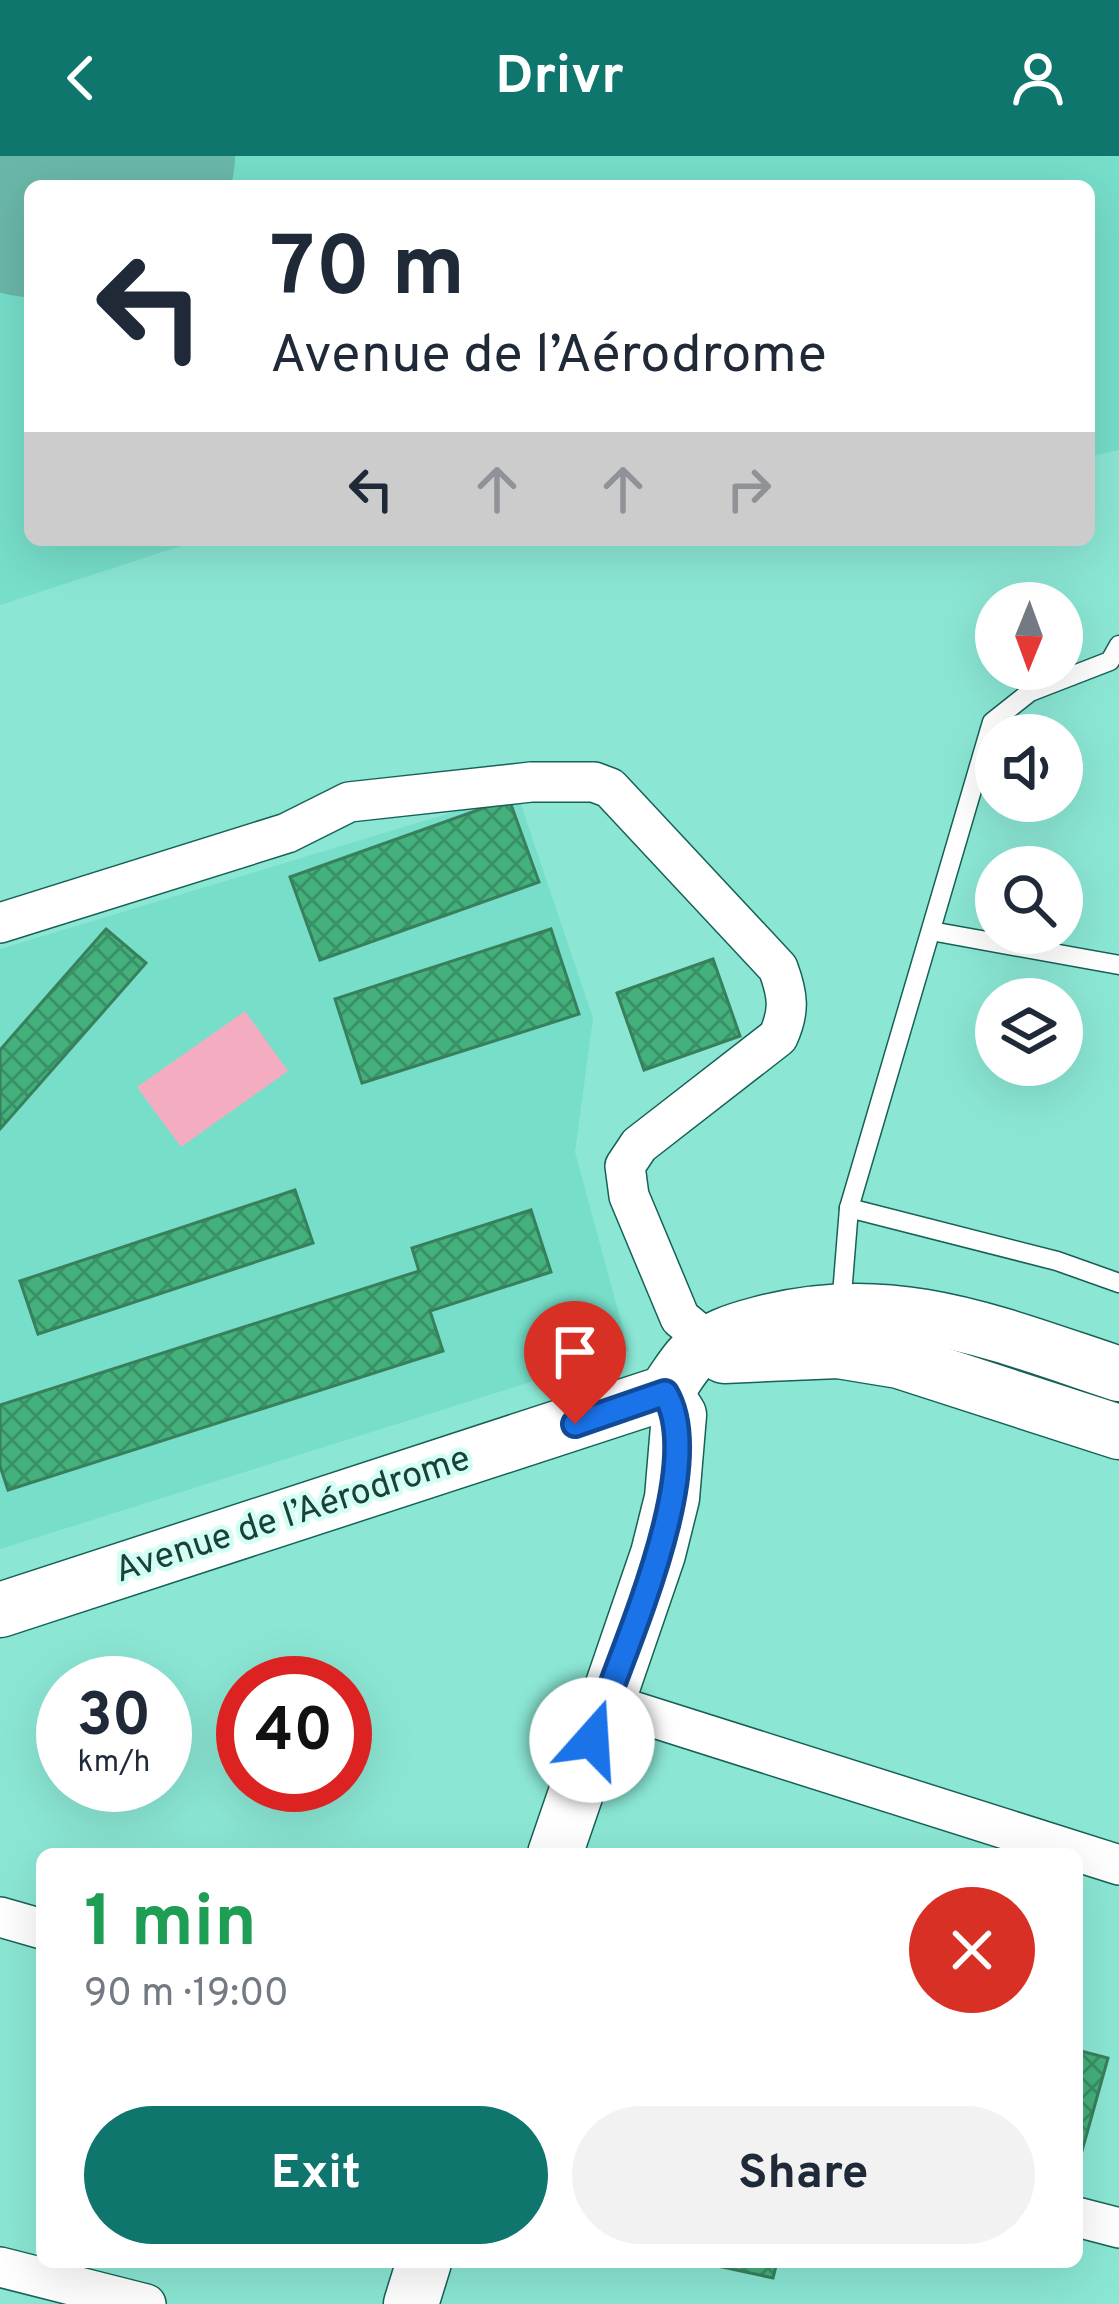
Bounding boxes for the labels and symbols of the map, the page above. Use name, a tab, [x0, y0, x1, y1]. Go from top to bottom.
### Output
north arrow	[975, 582, 1083, 690]
pin	[524, 1301, 626, 1424]
street label: Avenue de l’Aérodrome	[109, 1437, 477, 1595]
speed limit sign: 40	[216, 1656, 372, 1812]
position arrow	[529, 1677, 655, 1803]

